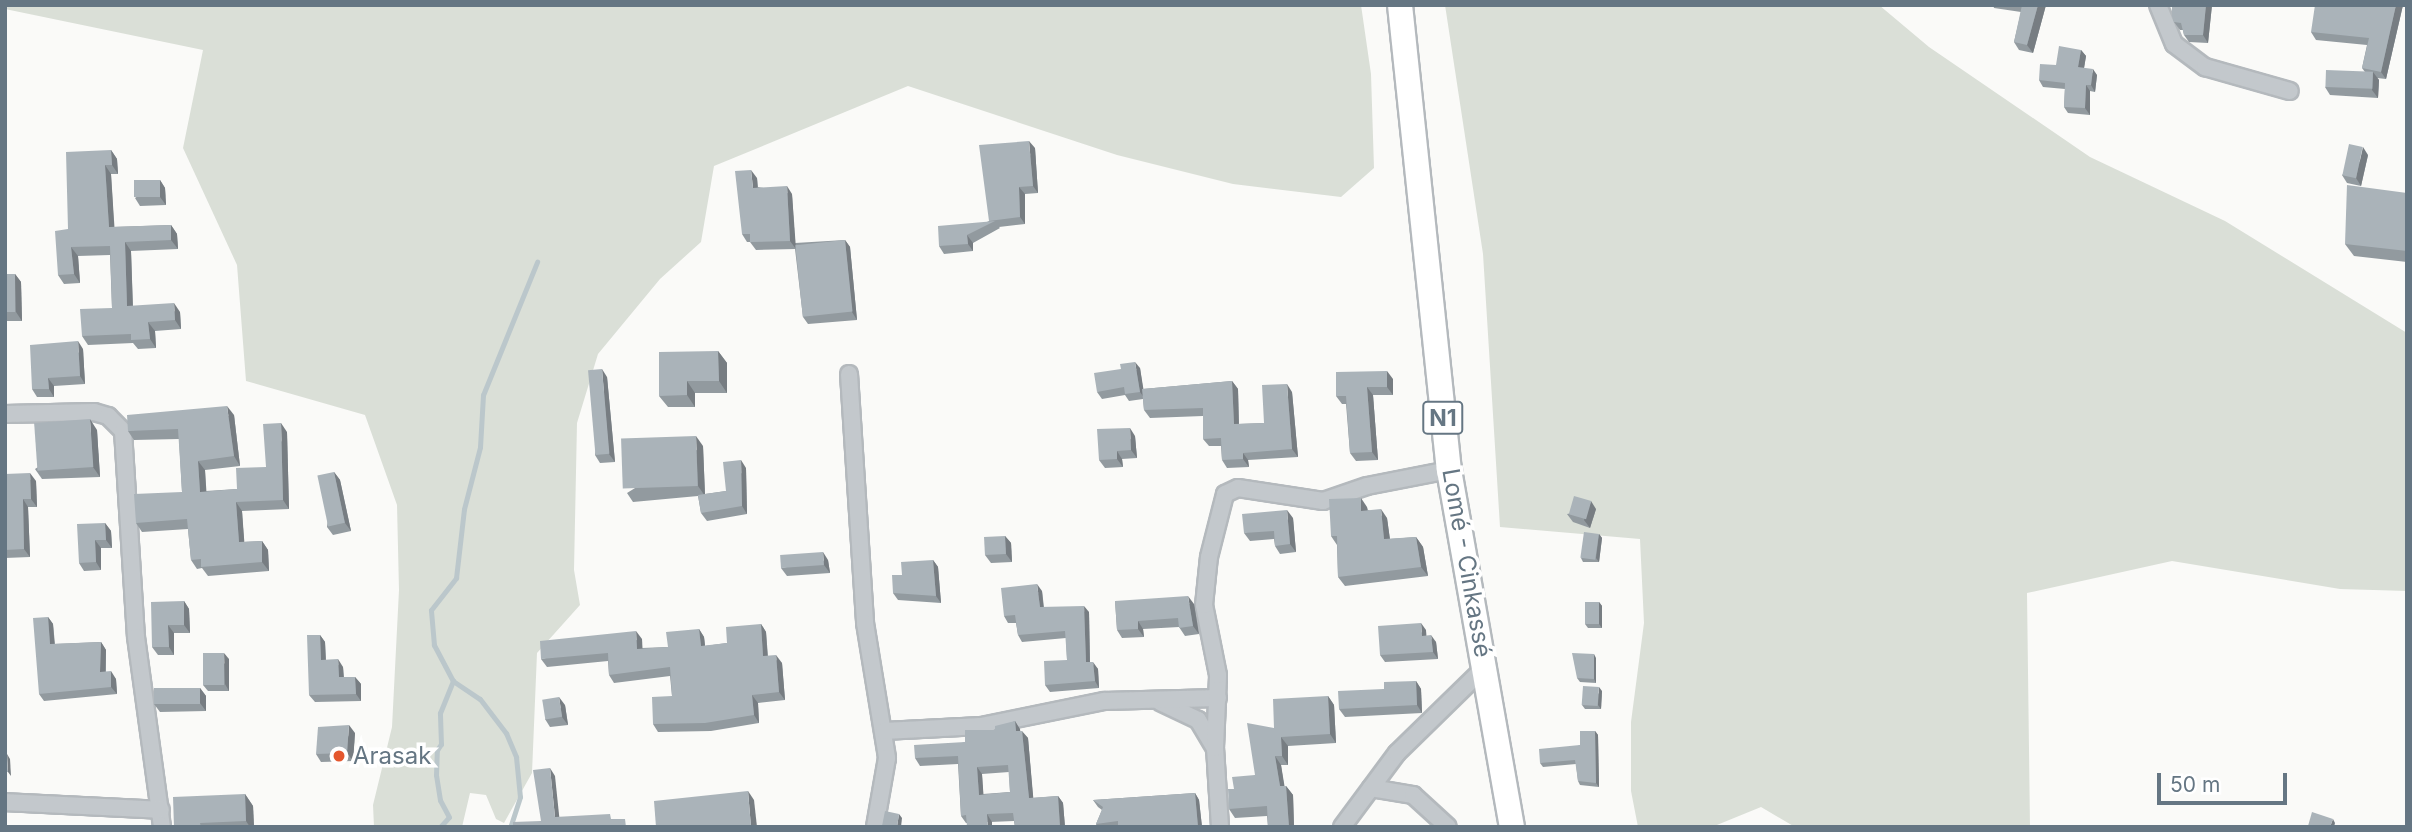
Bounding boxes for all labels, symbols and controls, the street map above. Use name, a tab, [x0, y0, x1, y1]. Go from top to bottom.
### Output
road number: N1	[1422, 398, 1464, 438]
street label: Lomé - Cinkassé	[1436, 466, 1498, 660]
place label: Arasak	[353, 742, 431, 770]
marker: Arasak	[331, 748, 347, 764]
scale bar	[2160, 758, 2290, 802]
text: 50 m	[2170, 772, 2220, 797]

